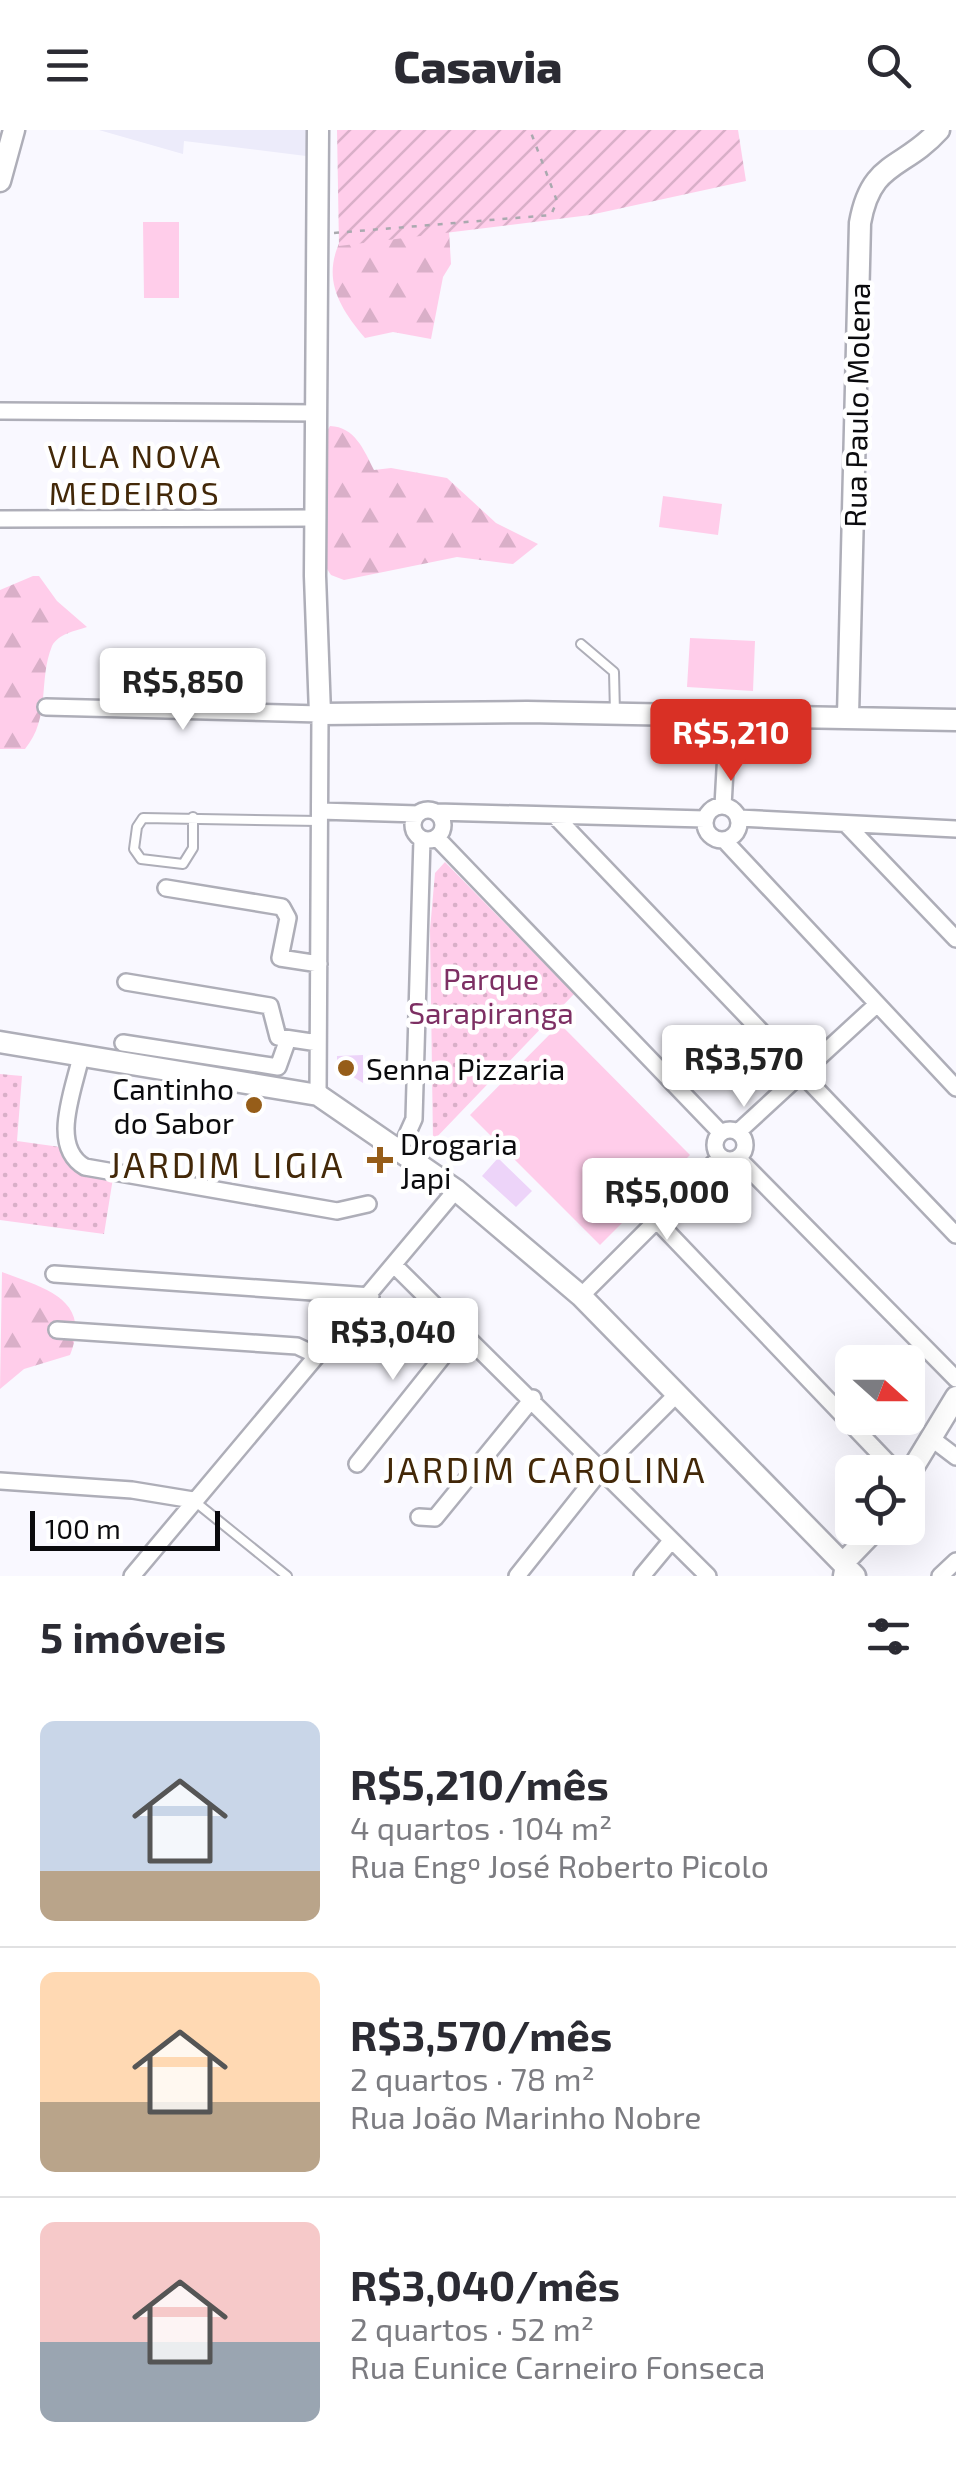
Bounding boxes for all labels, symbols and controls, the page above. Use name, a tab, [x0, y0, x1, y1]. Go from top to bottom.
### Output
icon: menu	[40, 38, 95, 93]
text: Casavia	[394, 38, 562, 92]
icon: search	[861, 38, 916, 93]
street label: Rua Paulo Molena	[836, 282, 876, 528]
district label: VILA NOVA MEDEIROS	[47, 436, 223, 511]
pin: R$5,850	[91, 648, 275, 733]
text: R$5,850	[122, 661, 244, 699]
pin: R$5,210	[639, 699, 823, 784]
text: R$5,210	[672, 712, 790, 750]
park label: Parque Sarapiranga	[408, 960, 574, 1030]
pin: R$3,570	[652, 1025, 836, 1110]
text: R$3,570	[684, 1038, 804, 1076]
place label: Senna Pizzaria	[366, 1050, 565, 1086]
marker: Senna Pizzaria	[335, 1057, 357, 1079]
place label: Cantinho do Sabor	[112, 1070, 234, 1140]
marker: Cantinho do Sabor	[243, 1094, 265, 1116]
place label: Drogaria Japi	[400, 1125, 518, 1195]
district label: JARDIM LIGIA	[109, 1143, 345, 1185]
marker: Drogaria Japi	[369, 1149, 391, 1171]
pin: R$5,000	[575, 1158, 759, 1243]
text: R$5,000	[604, 1171, 730, 1209]
pin: R$3,040	[301, 1298, 485, 1383]
text: R$3,040	[330, 1311, 456, 1349]
north arrow	[835, 1345, 925, 1435]
map controls	[835, 1345, 925, 1545]
district label: JARDIM CAROLINA	[383, 1448, 707, 1490]
button: locate	[835, 1455, 925, 1545]
scale bar	[30, 1506, 220, 1550]
text: 100 m	[45, 1511, 121, 1545]
icon: filters	[861, 1609, 916, 1664]
text: 5 imóveis	[40, 1611, 226, 1661]
text: R$5,210/mês	[350, 1758, 609, 1808]
icon: home	[120, 1761, 240, 1881]
text: 4 quartos · 104 m²	[350, 1808, 612, 1846]
text: Rua Engº José Roberto Picolo	[350, 1846, 769, 1884]
text: R$3,570/mês	[350, 2009, 612, 2059]
icon: home	[120, 2012, 240, 2132]
text: 2 quartos · 78 m²	[350, 2059, 595, 2097]
text: Rua João Marinho Nobre	[350, 2097, 702, 2135]
text: R$3,040/mês	[350, 2259, 620, 2309]
icon: home	[120, 2262, 240, 2382]
text: 2 quartos · 52 m²	[350, 2309, 594, 2347]
text: Rua Eunice Carneiro Fonseca	[350, 2347, 765, 2385]

